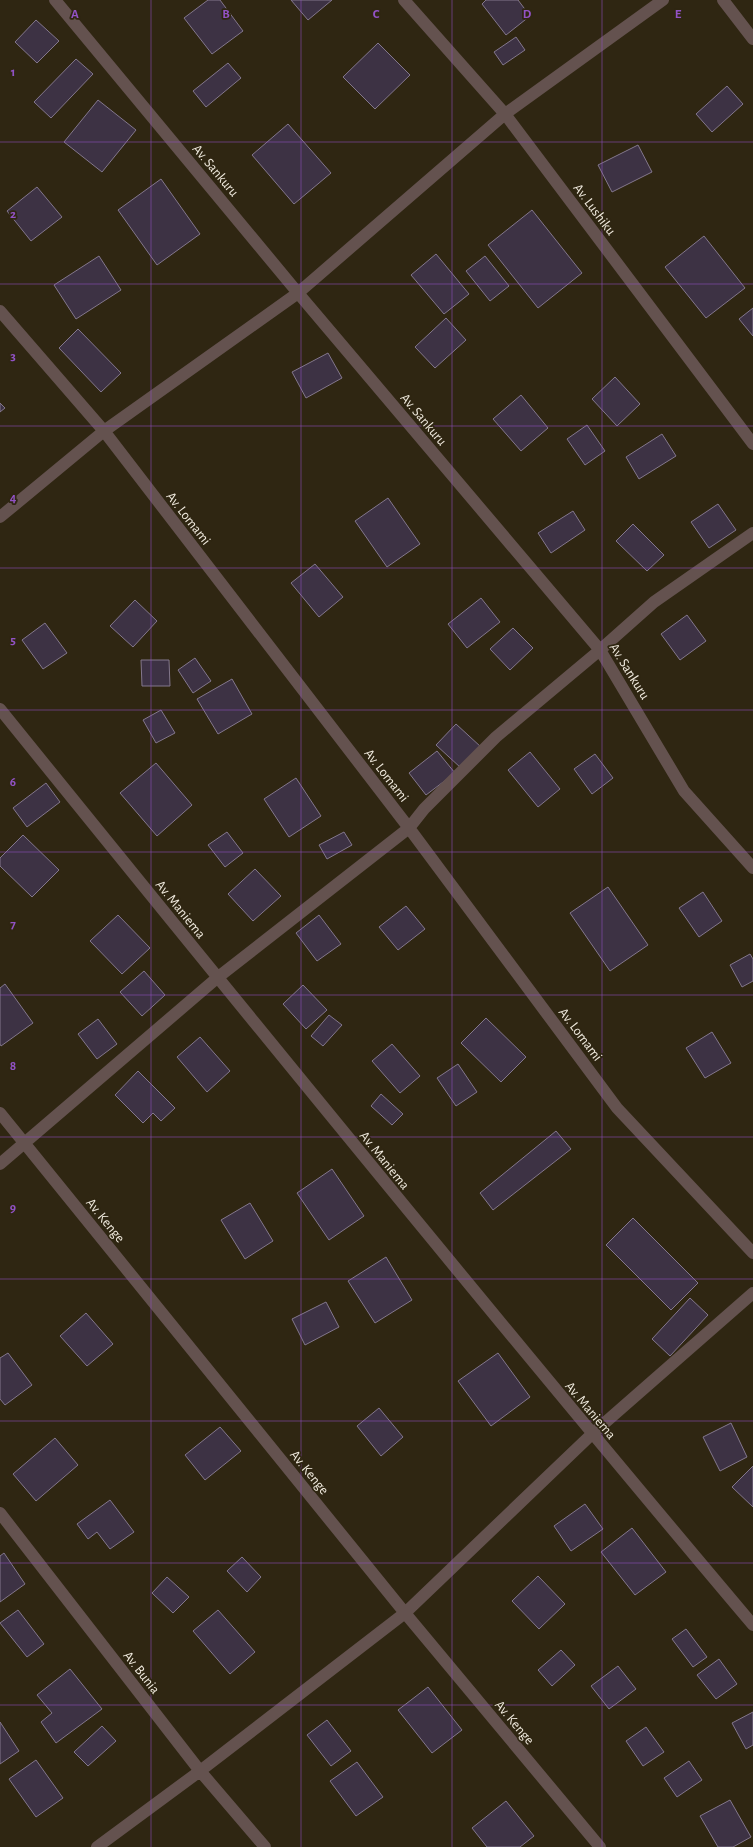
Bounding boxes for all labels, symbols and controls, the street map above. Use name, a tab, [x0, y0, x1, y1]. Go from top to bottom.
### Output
text: A	[71, 8, 79, 21]
text: B	[222, 8, 230, 21]
text: C	[373, 8, 380, 21]
text: D	[523, 8, 532, 21]
text: E	[675, 8, 682, 21]
text: 1	[11, 66, 15, 79]
street label: Av. Sankuru	[190, 142, 241, 199]
street label: Av. Lushiku	[570, 181, 618, 238]
text: 2	[10, 208, 16, 221]
text: 3	[10, 350, 16, 363]
street label: Av. Sankuru	[398, 391, 449, 448]
street label: Av. Lomami	[163, 490, 213, 548]
text: 4	[10, 492, 17, 505]
text: 5	[10, 634, 16, 647]
street label: Av. Sankuru	[606, 641, 652, 702]
street label: Av. Lomami	[361, 747, 411, 805]
text: 6	[10, 776, 16, 789]
street label: Av. Maniema	[153, 878, 208, 942]
text: 7	[10, 918, 16, 931]
street label: Av. Lomami	[556, 1005, 605, 1064]
text: 8	[10, 1060, 16, 1073]
street label: Av. Maniema	[357, 1129, 412, 1193]
street label: Av. Kenge	[83, 1196, 127, 1245]
text: 9	[10, 1202, 16, 1215]
street label: Av. Maniema	[562, 1379, 619, 1442]
street label: Av. Kenge	[287, 1448, 331, 1497]
street label: Av. Bunia	[120, 1649, 162, 1697]
street label: Av. Kenge	[492, 1698, 536, 1747]

